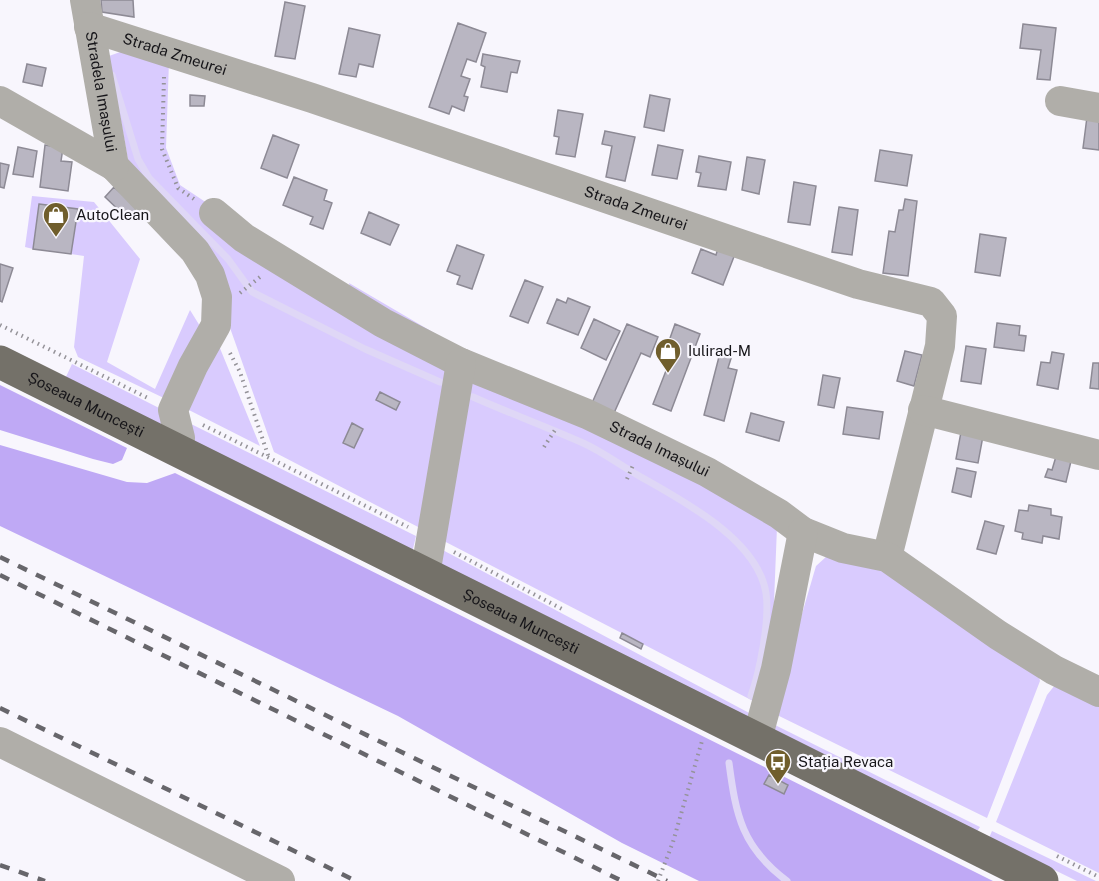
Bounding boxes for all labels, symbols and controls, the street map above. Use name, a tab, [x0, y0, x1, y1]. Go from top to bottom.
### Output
street label: Strada Zmeurei	[121, 29, 229, 78]
street label: Stradela Imașului	[83, 30, 120, 153]
street label: Strada Zmeurei	[582, 182, 690, 233]
shop icon: AutoClean	[41, 200, 71, 238]
place label: AutoClean	[76, 206, 149, 223]
shop icon: Iulirad-M	[653, 336, 683, 374]
place label: Iulirad-M	[688, 342, 751, 359]
street label: Șoseaua Muncești	[25, 368, 147, 440]
street label: Strada Imașului	[607, 417, 712, 480]
street label: Șoseaua Muncești	[460, 585, 582, 657]
bus stop icon: Stația Revaca	[763, 747, 793, 785]
place label: Stația Revaca	[798, 753, 893, 770]

